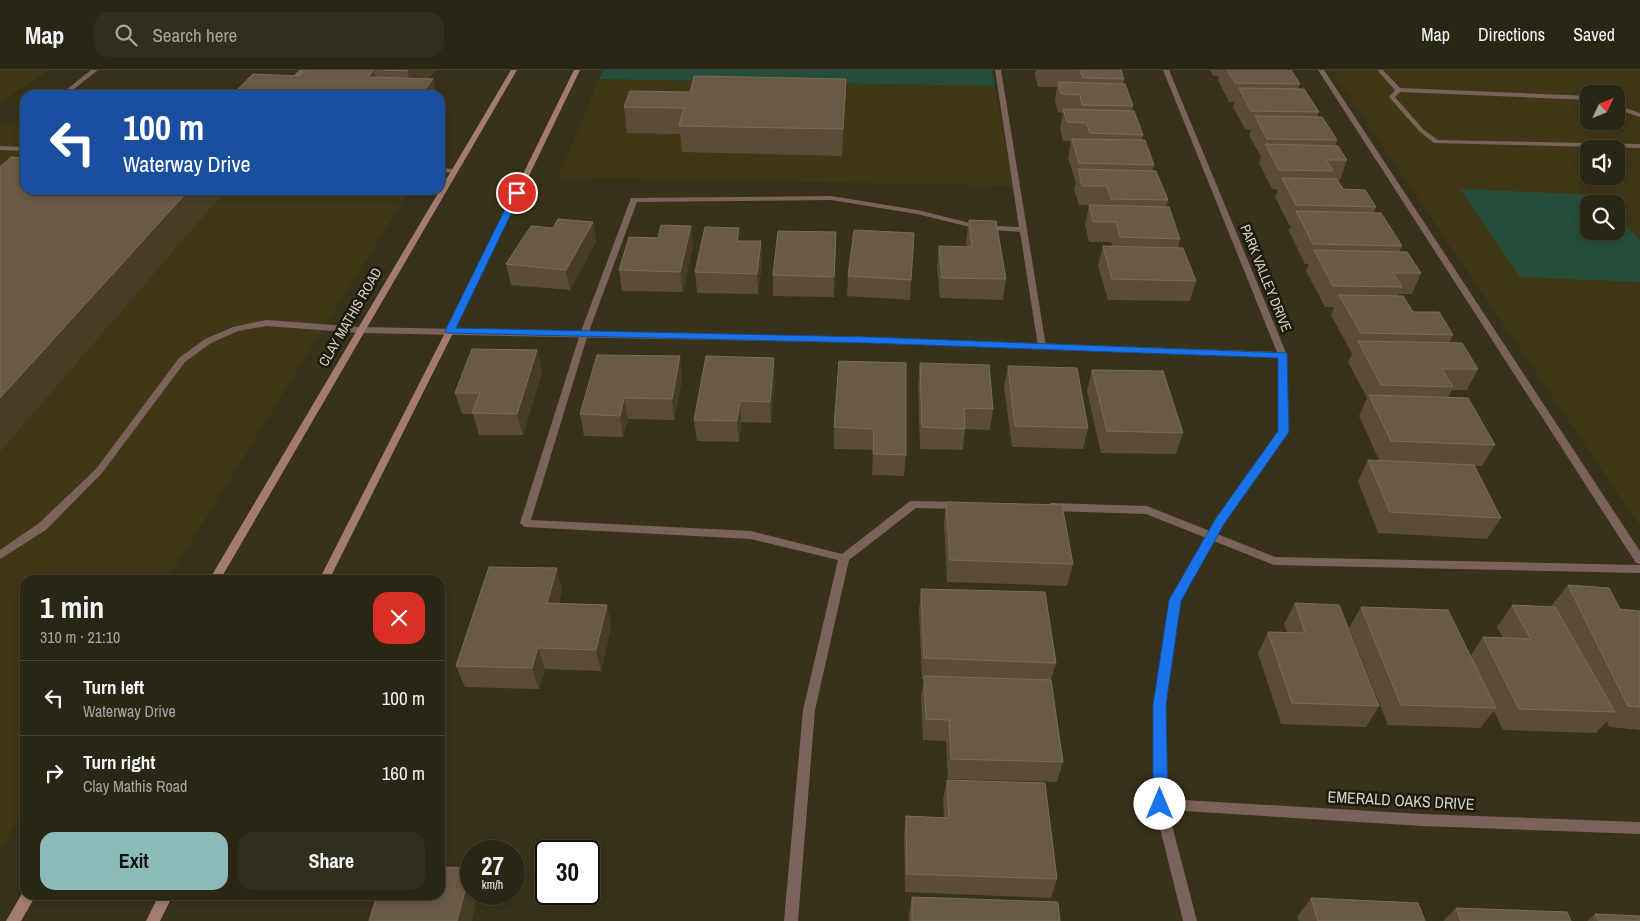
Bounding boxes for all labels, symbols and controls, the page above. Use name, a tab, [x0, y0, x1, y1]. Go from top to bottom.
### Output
search box	[94, 12, 444, 57]
text: Map	[25, 19, 64, 51]
icon: search	[112, 21, 140, 49]
text: Search here	[152, 22, 237, 48]
text: Map	[1421, 22, 1450, 47]
text: Directions	[1478, 22, 1545, 47]
text: Saved	[1573, 22, 1615, 47]
north arrow	[1580, 85, 1625, 130]
map controls	[1580, 85, 1625, 240]
text: 100 m	[123, 104, 204, 151]
icon: left	[40, 110, 105, 175]
button: sound	[1580, 140, 1625, 185]
text: Waterway Drive	[123, 149, 251, 179]
pin	[496, 172, 538, 214]
icon: arrive	[503, 179, 531, 207]
button: search	[1580, 195, 1625, 240]
street label: PARK VALLEY DRIVE	[1236, 222, 1296, 334]
street label: CLAY MATHIS ROAD	[314, 264, 386, 370]
text: 1 min	[40, 587, 104, 627]
button: close	[373, 592, 425, 644]
text: 310 m · 21:10	[40, 626, 120, 648]
text: Turn left	[83, 674, 144, 700]
icon: left	[40, 684, 68, 712]
text: 100 m	[382, 685, 425, 711]
text: Waterway Drive	[83, 700, 176, 722]
text: Turn right	[83, 749, 155, 775]
icon: right	[40, 759, 68, 787]
text: 160 m	[382, 760, 425, 786]
text: Clay Mathis Road	[83, 775, 187, 797]
position arrow	[1133, 777, 1185, 829]
street label: EMERALD OAKS DRIVE	[1327, 785, 1475, 815]
button: Exit	[40, 832, 228, 890]
button: Share	[238, 832, 425, 890]
speed limit sign: 30	[535, 840, 600, 905]
text: 27	[481, 849, 504, 883]
text: km/h	[482, 877, 503, 893]

